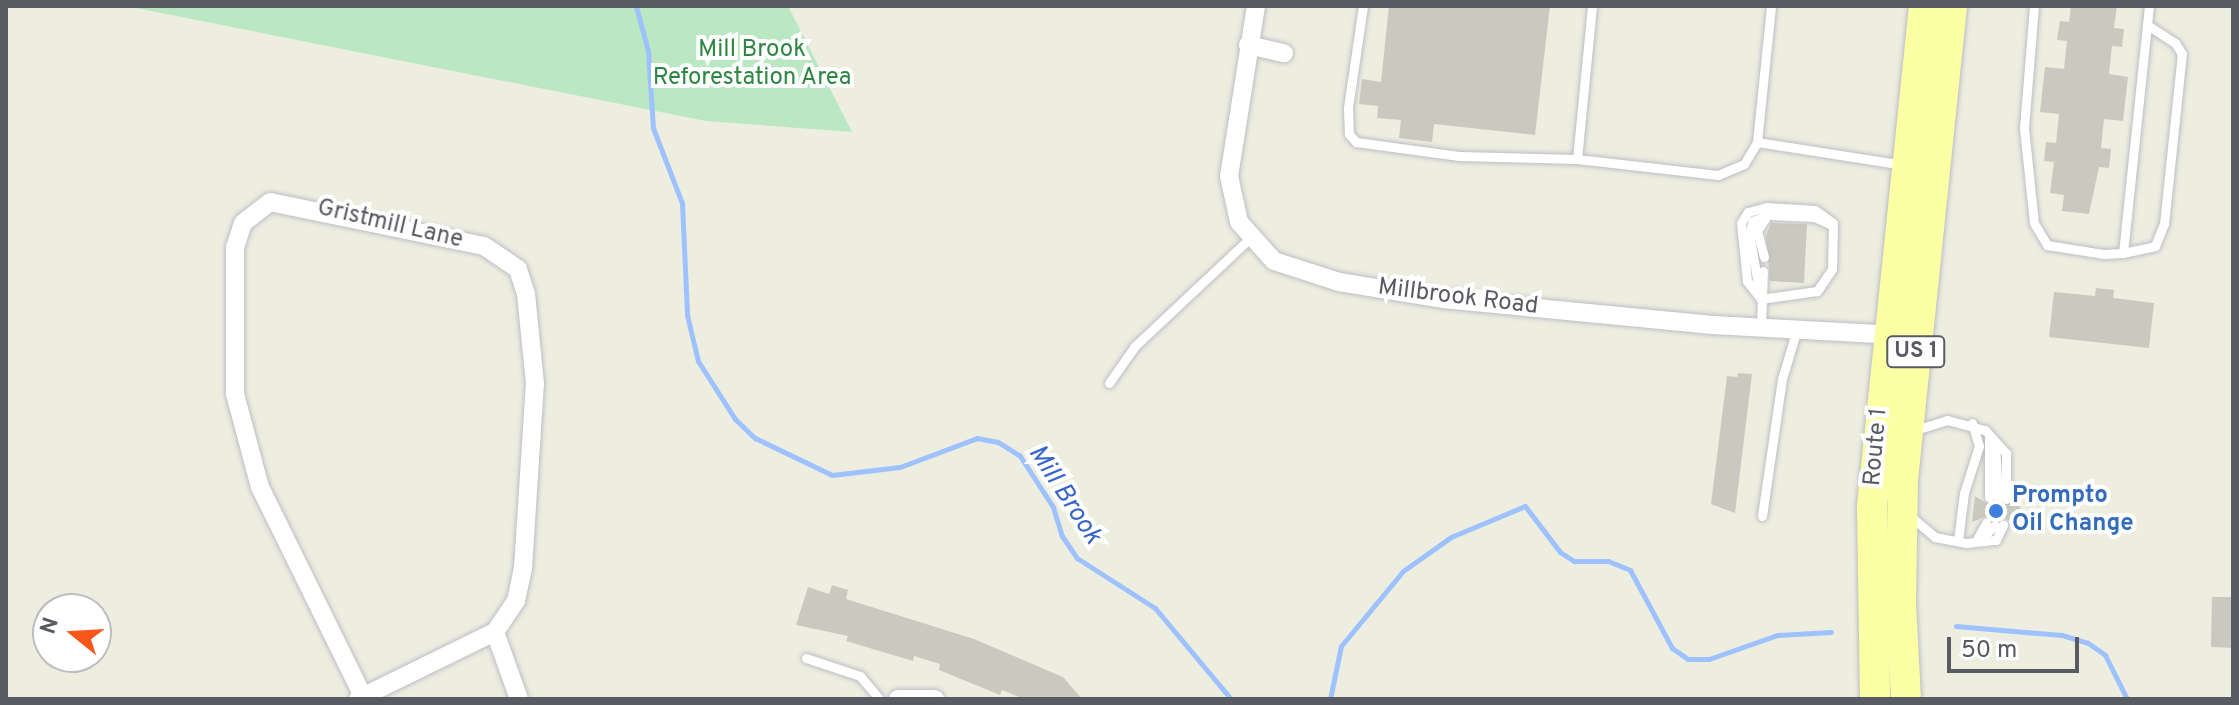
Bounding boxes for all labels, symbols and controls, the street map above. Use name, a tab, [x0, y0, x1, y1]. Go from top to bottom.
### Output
park label: Mill Brook Reforestation Area	[652, 37, 852, 93]
street label: Gristmill Lane	[314, 194, 466, 256]
street label: Millbrook Road	[1376, 274, 1540, 322]
road number: US 1	[1886, 334, 1946, 370]
street label: Route 1	[1859, 407, 1895, 487]
water label: Mill Brook	[1020, 440, 1108, 550]
place label: Prompto Oil Change	[2012, 483, 2133, 539]
marker: Prompto Oil Change	[1987, 502, 2005, 520]
north arrow	[32, 593, 112, 673]
text: N	[35, 614, 66, 638]
scale bar	[1951, 621, 2083, 671]
text: 50 m	[1961, 636, 2017, 666]

